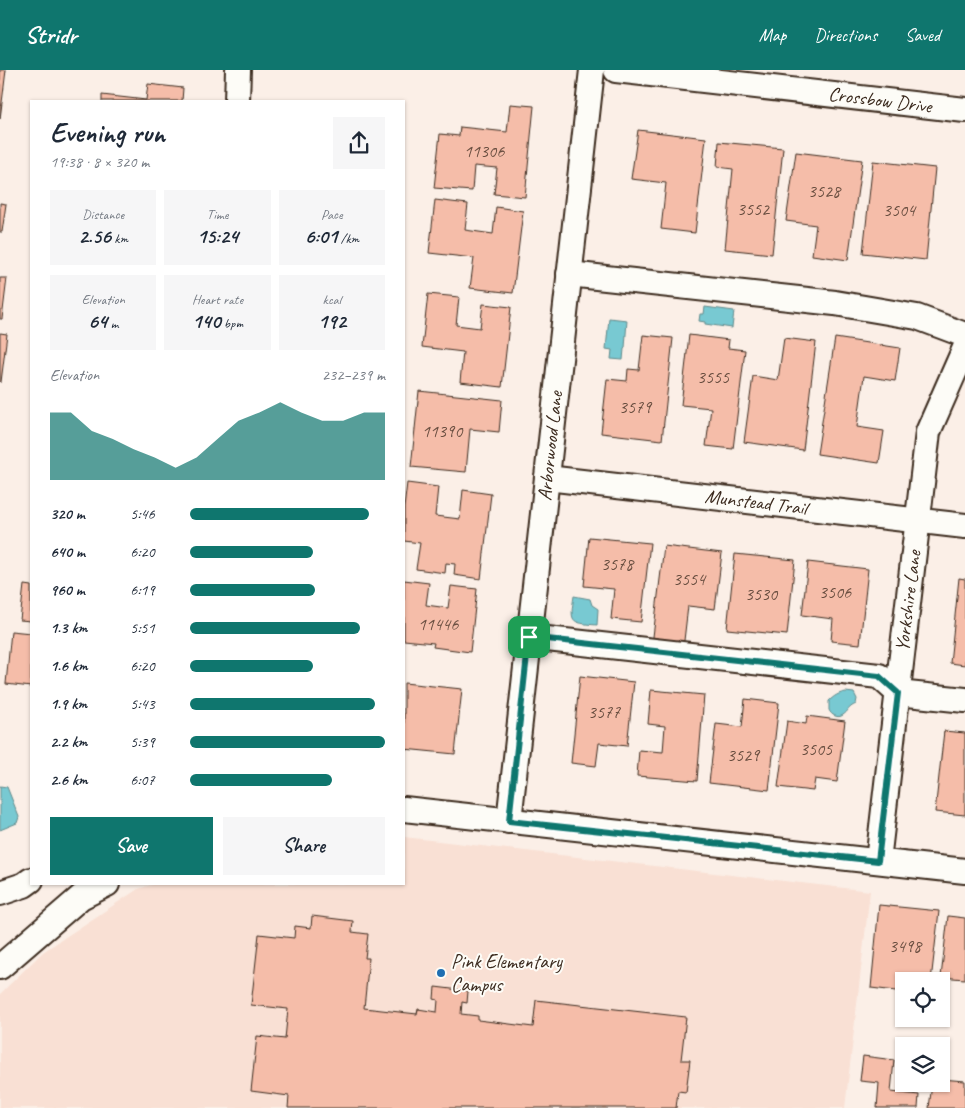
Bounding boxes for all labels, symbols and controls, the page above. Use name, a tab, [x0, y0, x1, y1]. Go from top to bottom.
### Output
text: Stridr	[25, 20, 77, 50]
text: Map	[759, 24, 786, 46]
text: Directions	[814, 24, 877, 46]
text: Saved	[905, 24, 940, 46]
street label: Crossbow Drive	[827, 81, 935, 119]
text: Evening run	[50, 115, 165, 150]
button: share	[333, 117, 385, 169]
house number: 11306	[464, 140, 505, 162]
text: 19:38 · 8 × 320 m	[50, 152, 149, 172]
house number: 3528	[808, 180, 842, 202]
house number: 3552	[737, 198, 771, 220]
house number: 3504	[883, 199, 917, 221]
text: Distance	[82, 206, 124, 223]
text: Time	[207, 206, 228, 223]
text: Pace	[321, 206, 343, 223]
text: 2.56	[78, 223, 111, 249]
text: 15:24	[197, 223, 238, 249]
text: 6:01	[305, 223, 337, 249]
text: km	[111, 230, 128, 247]
text: /km	[337, 230, 359, 247]
text: Elevation	[82, 291, 125, 308]
text: Heart rate	[192, 291, 243, 308]
text: kcal	[323, 291, 341, 308]
text: 64	[88, 308, 107, 334]
text: 140	[192, 308, 220, 334]
text: 192	[318, 308, 346, 334]
text: m	[107, 315, 118, 332]
text: bpm	[220, 315, 243, 332]
text: Elevation	[50, 365, 99, 385]
text: 232–239 m	[322, 365, 385, 385]
house number: 3555	[697, 366, 730, 388]
street label: Arborwood Lane	[532, 389, 568, 502]
house number: 3579	[619, 396, 653, 418]
house number: 11390	[422, 420, 464, 442]
street label: Munstead Trail	[704, 483, 812, 521]
text: 320 m	[50, 504, 85, 524]
text: 5:46	[130, 504, 155, 524]
text: 640 m	[50, 542, 85, 562]
text: 6:20	[130, 542, 155, 562]
street label: Yorkshire Lane	[889, 548, 927, 653]
house number: 3578	[601, 553, 635, 575]
house number: 3554	[673, 568, 707, 590]
text: 960 m	[50, 580, 85, 600]
text: 6:19	[130, 580, 155, 600]
house number: 3506	[819, 581, 852, 603]
house number: 3530	[745, 583, 779, 605]
house number: 11446	[418, 613, 459, 635]
pin	[508, 616, 550, 658]
text: 1.3 km	[50, 618, 87, 638]
text: 5:51	[130, 618, 155, 638]
icon: arrive	[515, 623, 543, 651]
text: 1.6 km	[50, 656, 88, 676]
text: 6:20	[130, 656, 155, 676]
text: 1.9 km	[50, 694, 87, 714]
text: 5:43	[130, 694, 155, 714]
house number: 3577	[588, 701, 621, 723]
text: 2.2 km	[50, 732, 87, 752]
text: 5:39	[130, 732, 155, 752]
house number: 3505	[800, 738, 833, 760]
house number: 3529	[727, 744, 761, 766]
text: 2.6 km	[50, 770, 88, 790]
text: 6:07	[130, 770, 155, 790]
button: Save	[50, 817, 213, 875]
button: Share	[223, 817, 385, 875]
house number: 3498	[889, 935, 923, 957]
place label: Pink Elementary Campus	[451, 949, 563, 997]
marker: Pink Elementary Campus	[435, 967, 447, 979]
map controls	[895, 972, 950, 1092]
button: locate	[895, 972, 950, 1027]
button: layers	[895, 1037, 950, 1092]

